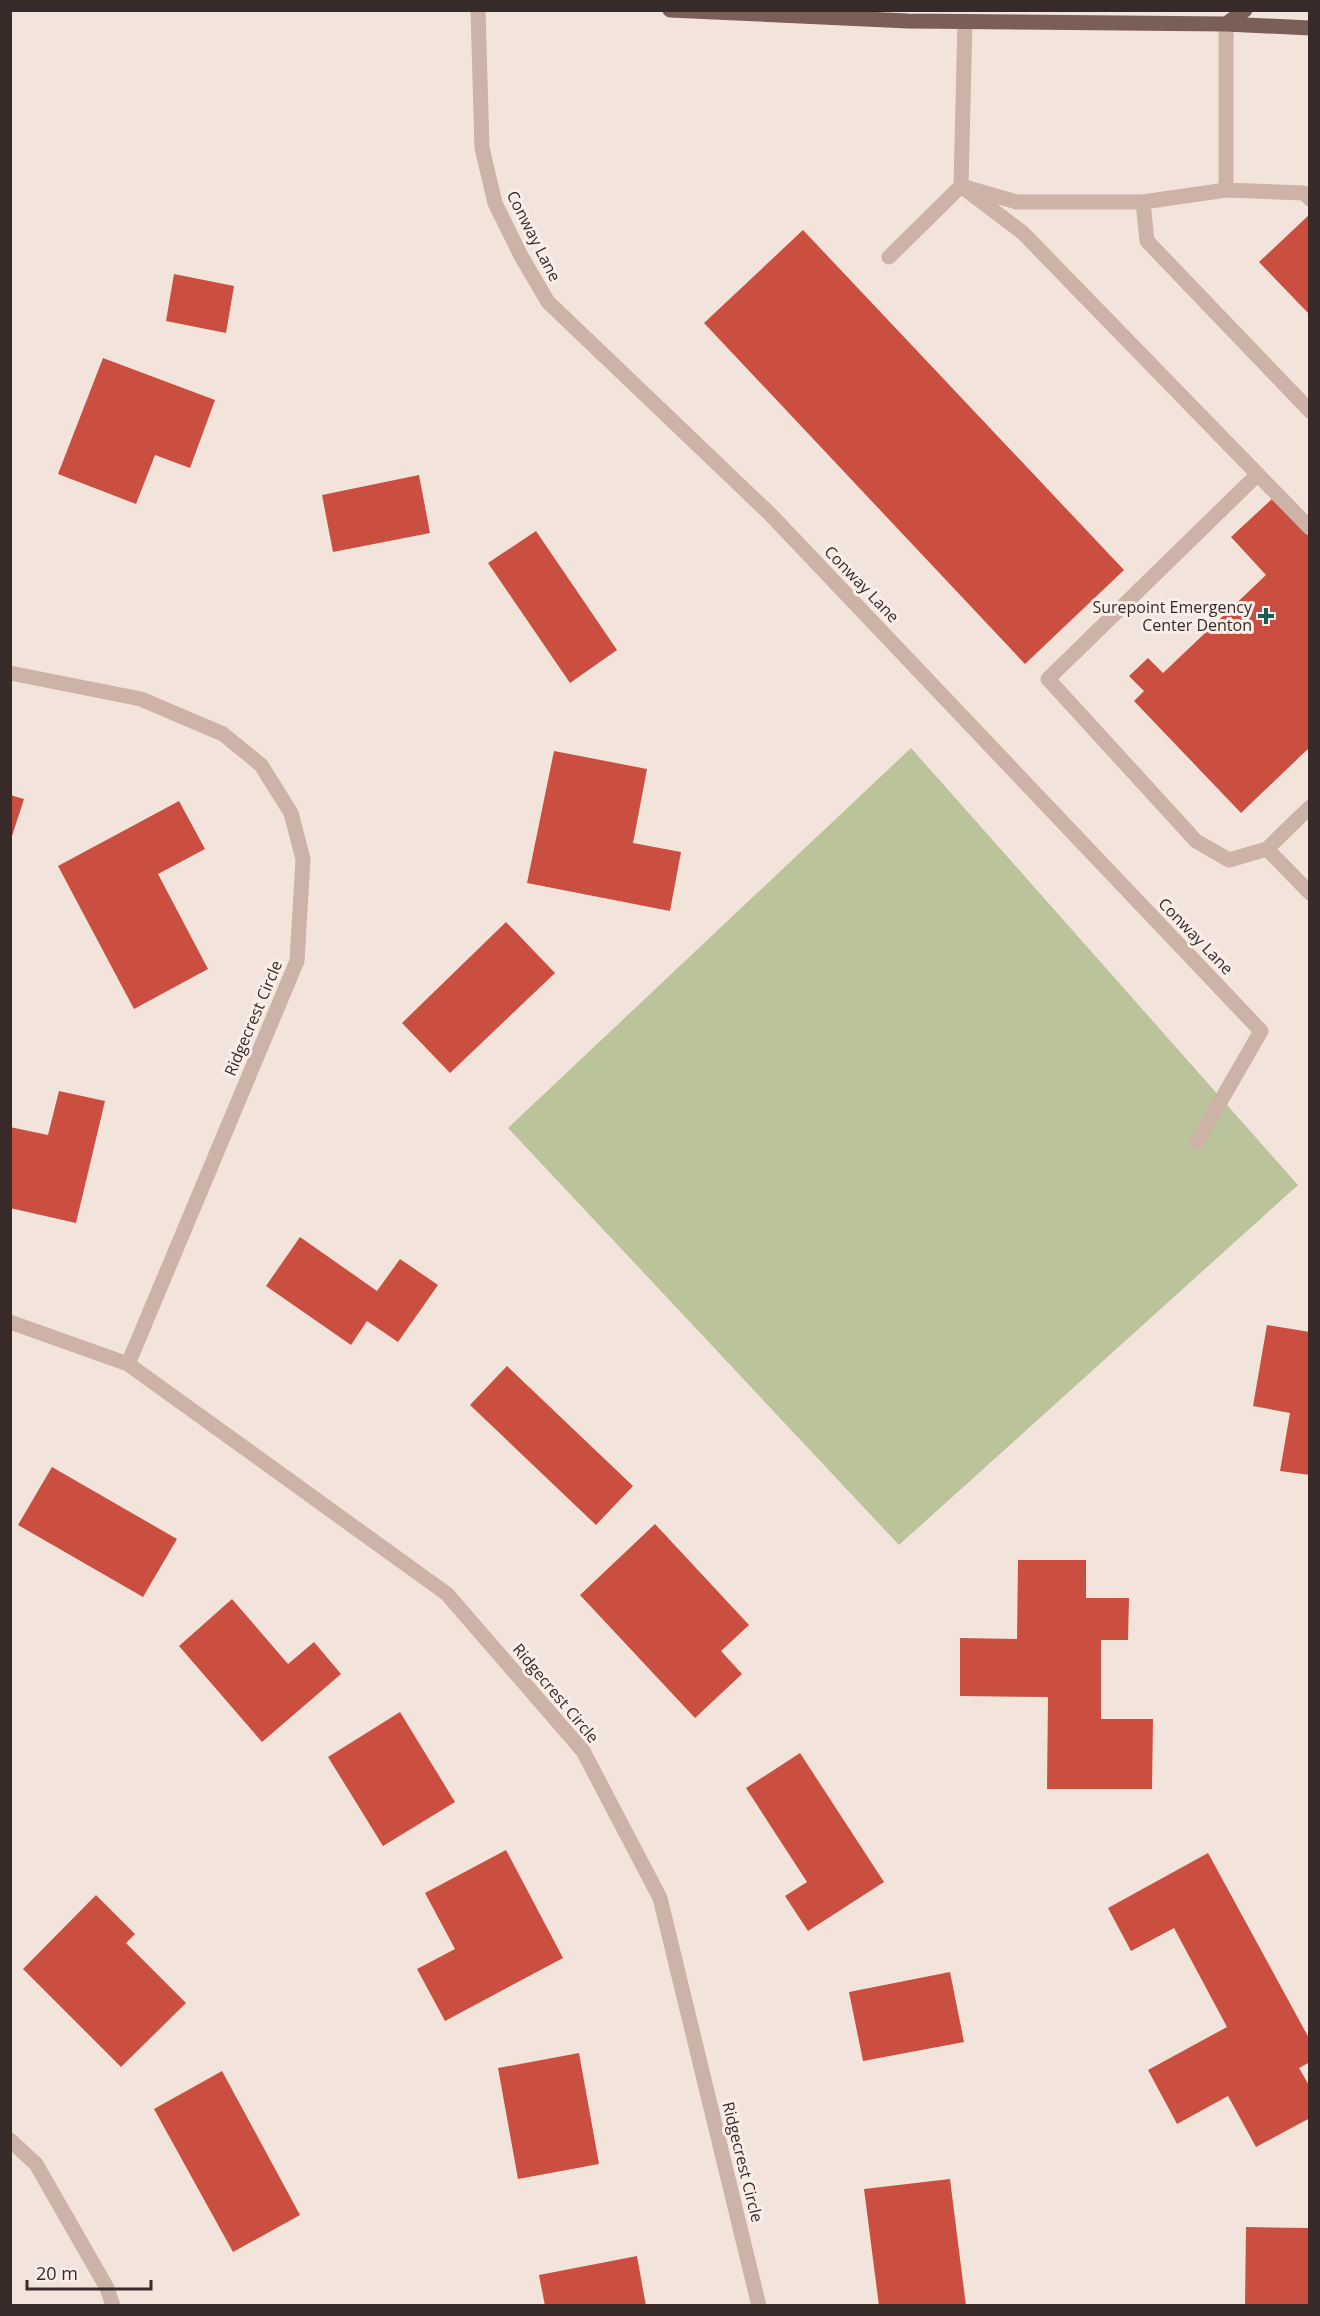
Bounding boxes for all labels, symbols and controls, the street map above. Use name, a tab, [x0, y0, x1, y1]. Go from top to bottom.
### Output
street label: Conway Lane	[502, 187, 566, 285]
street label: Conway Lane	[820, 541, 904, 627]
place label: Surepoint Emergency Center Denton	[1092, 596, 1253, 636]
marker: Surepoint Emergency Center Denton	[1257, 607, 1275, 625]
street label: Conway Lane	[1154, 893, 1238, 979]
street label: Ridgecrest Circle	[219, 957, 287, 1079]
street label: Ridgecrest Circle	[508, 1639, 604, 1747]
street label: Ridgecrest Circle	[717, 2099, 769, 2225]
scale bar	[27, 2253, 152, 2291]
text: 20 m	[36, 2261, 78, 2285]

